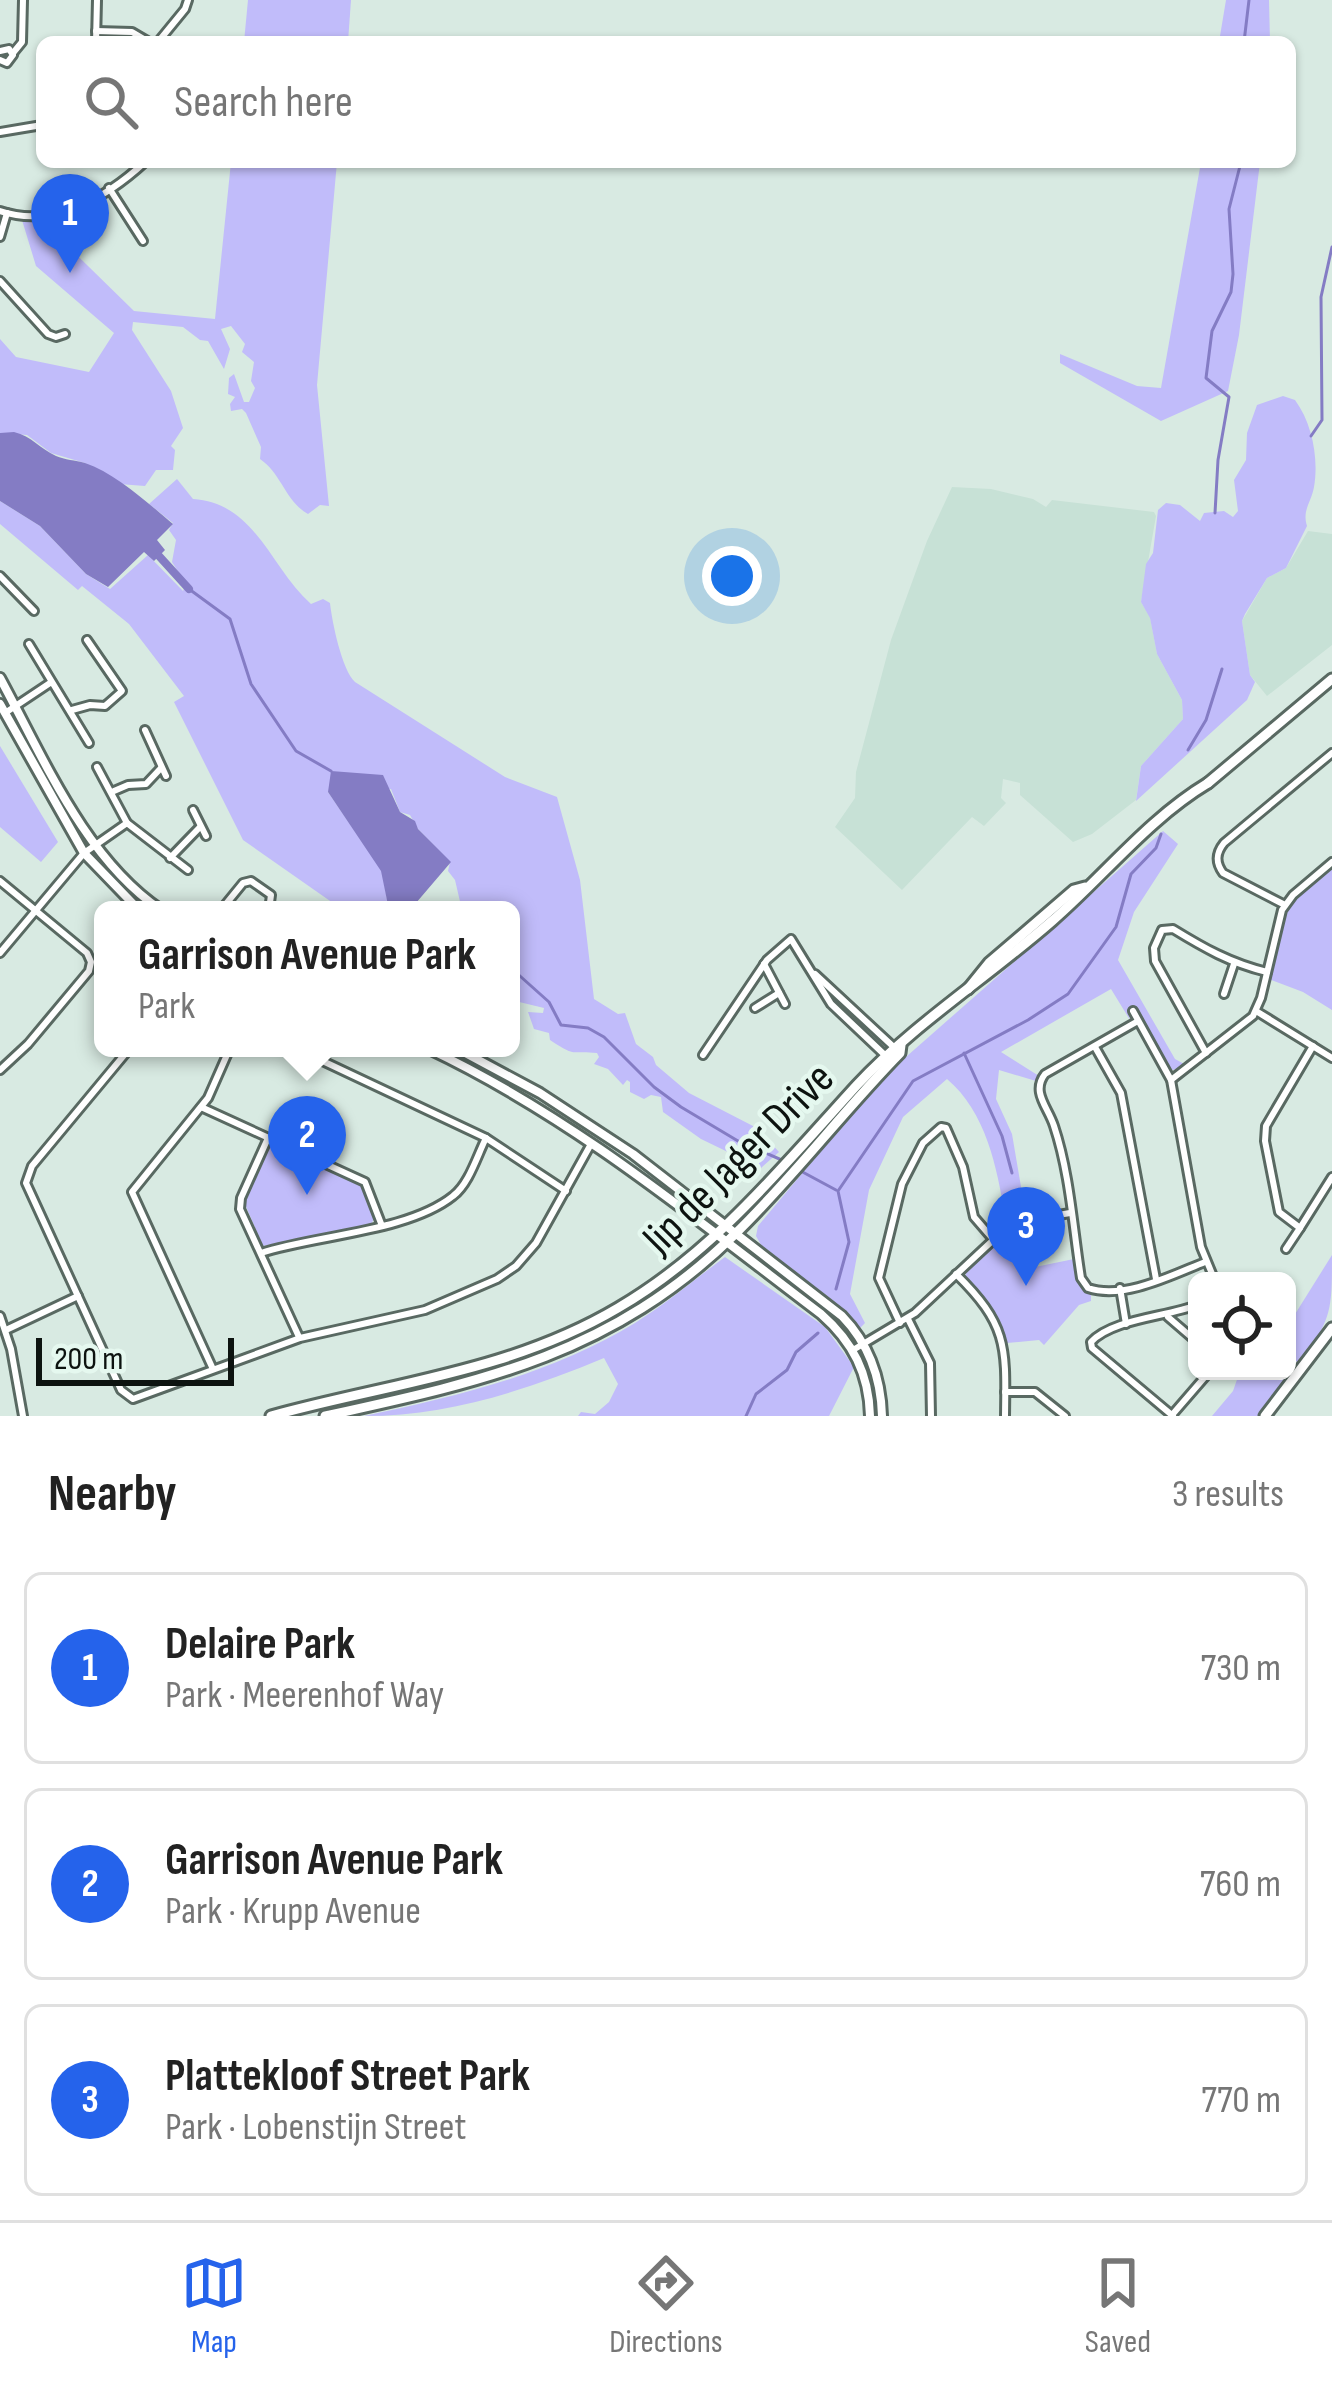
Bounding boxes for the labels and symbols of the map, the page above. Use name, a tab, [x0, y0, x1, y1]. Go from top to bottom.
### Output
pin: 1	[31, 174, 109, 273]
your location	[702, 546, 762, 606]
street label: Jip de Jager Drive	[631, 1051, 846, 1267]
pin: 2	[268, 1096, 346, 1195]
pin: 3	[987, 1187, 1065, 1286]
scale bar	[36, 1332, 234, 1385]

